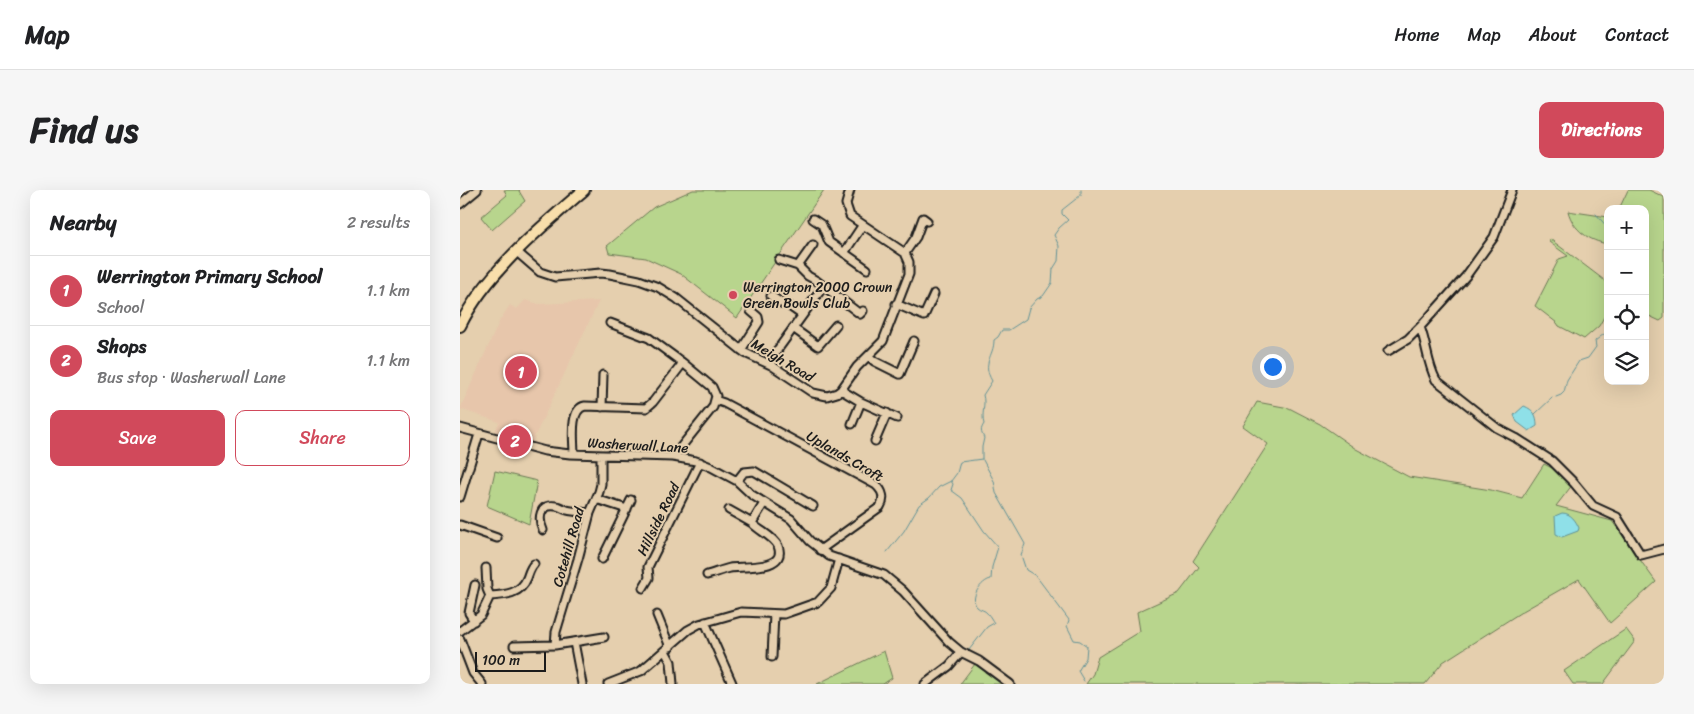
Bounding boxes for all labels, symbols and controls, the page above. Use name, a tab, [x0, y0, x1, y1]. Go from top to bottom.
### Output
text: Map	[25, 14, 69, 56]
text: Home	[1395, 19, 1440, 51]
text: Map	[1468, 19, 1501, 51]
text: About	[1529, 19, 1577, 51]
text: Contact	[1605, 19, 1669, 51]
text: Find us	[30, 99, 138, 161]
button: Directions	[1539, 102, 1664, 158]
text: Nearby	[50, 204, 116, 242]
map controls	[1604, 205, 1649, 385]
button: +	[1604, 205, 1649, 250]
text: 2 results	[347, 208, 410, 237]
button: −	[1604, 250, 1649, 295]
text: Werrington Primary School	[97, 260, 323, 293]
place label: Werrington 2000 Crown Green Bowls Club	[743, 275, 893, 316]
text: 1	[63, 276, 69, 305]
text: 1.1 km	[366, 276, 410, 305]
marker: Werrington 2000 Crown Green Bowls Club	[727, 289, 739, 301]
text: School	[97, 293, 144, 322]
button: locate	[1604, 295, 1649, 340]
text: Shops	[97, 330, 146, 363]
street label: Meigh Road	[746, 332, 821, 390]
button: layers	[1604, 340, 1649, 385]
text: 2	[61, 346, 71, 375]
text: 1.1 km	[366, 346, 410, 375]
pin: 1	[505, 353, 537, 391]
your location	[1260, 354, 1286, 380]
text: Bus stop · Washerwall Lane	[97, 363, 286, 392]
button: Save	[50, 410, 225, 466]
button: Share	[235, 410, 410, 466]
pin: 2	[499, 422, 531, 460]
street label: Uplands Croft	[801, 424, 888, 489]
street label: Washerwall Lane	[587, 430, 689, 461]
street label: Hillside Road	[630, 477, 688, 560]
street label: Cotehill Road	[545, 503, 592, 590]
text: 100 m	[482, 648, 520, 673]
scale bar	[475, 649, 546, 672]

